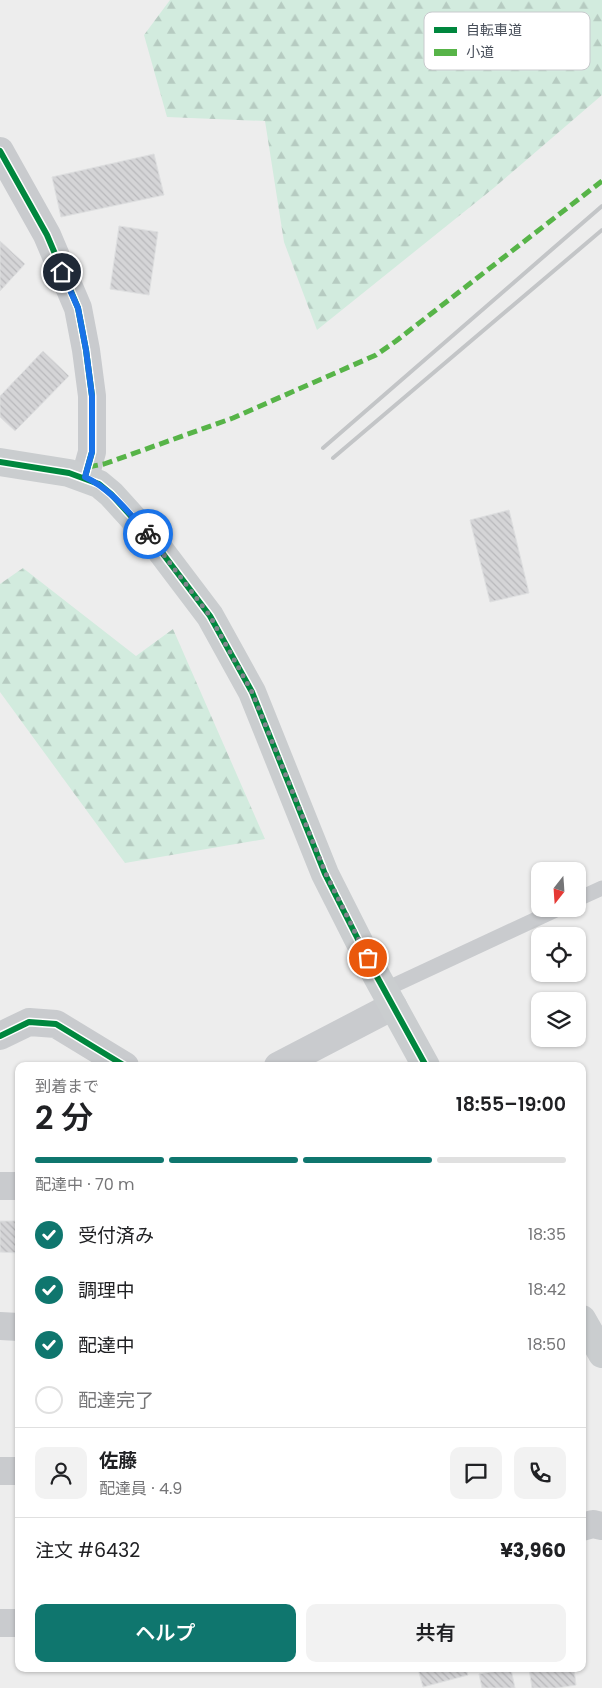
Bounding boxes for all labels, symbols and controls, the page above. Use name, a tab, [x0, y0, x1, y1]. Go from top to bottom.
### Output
legend	[424, 12, 590, 70]
text: 自転車道	[466, 20, 522, 40]
text: 小道	[466, 42, 494, 62]
pin	[41, 251, 83, 293]
icon: home	[48, 258, 76, 286]
courier	[123, 509, 173, 559]
icon: bike	[134, 520, 162, 548]
north arrow	[531, 862, 586, 918]
map controls	[531, 862, 586, 1047]
button: locate	[531, 927, 586, 982]
pin	[347, 937, 389, 979]
icon: bag	[354, 944, 382, 972]
button: layers	[531, 992, 586, 1047]
text: 到着まで	[35, 1075, 99, 1098]
text: 18:55–19:00	[456, 1091, 566, 1118]
text: 2 分	[35, 1095, 93, 1140]
text: 配達中 · 70 m	[35, 1173, 134, 1196]
icon: check	[35, 1221, 63, 1249]
text: 受付済み	[78, 1222, 154, 1249]
text: 18:35	[528, 1223, 566, 1246]
icon: check	[35, 1276, 63, 1304]
text: 調理中	[78, 1277, 135, 1304]
text: 18:42	[528, 1278, 566, 1301]
icon: check	[35, 1331, 63, 1359]
text: 配達中	[78, 1332, 135, 1359]
text: 18:50	[527, 1333, 566, 1356]
text: 配達完了	[78, 1387, 154, 1414]
button: person	[35, 1447, 87, 1499]
text: 佐藤	[99, 1447, 137, 1474]
button: chat	[450, 1447, 502, 1499]
button: phone	[514, 1447, 566, 1499]
text: 配達員 · 4.9	[99, 1477, 182, 1500]
text: 注文 #6432	[35, 1537, 140, 1564]
text: ¥3,960	[500, 1537, 566, 1564]
button: ヘルプ	[35, 1604, 296, 1662]
button: 共有	[306, 1604, 566, 1662]

